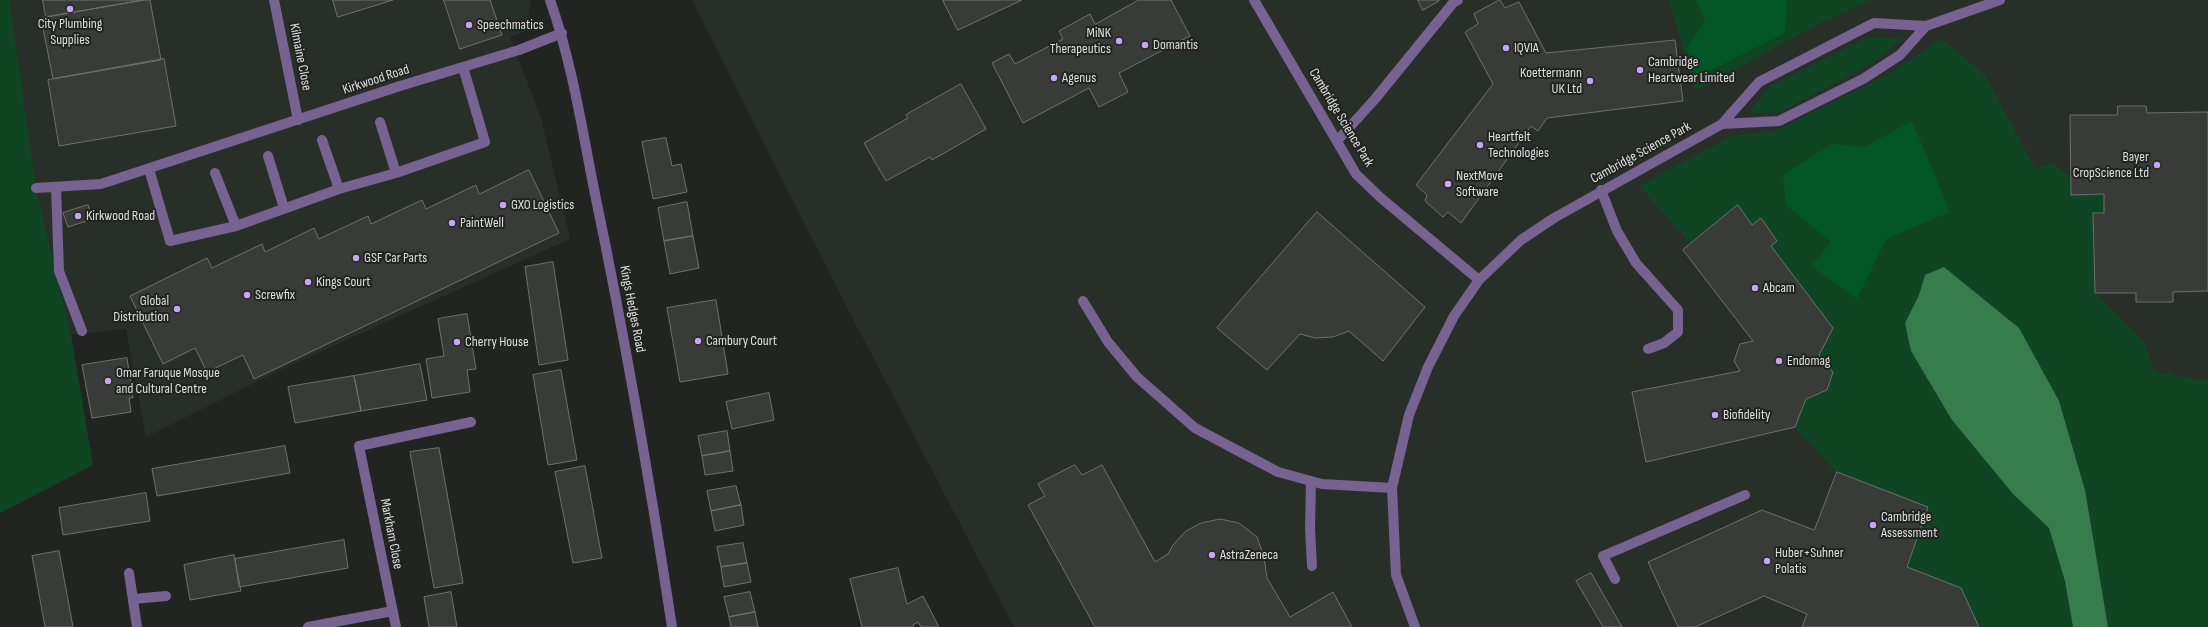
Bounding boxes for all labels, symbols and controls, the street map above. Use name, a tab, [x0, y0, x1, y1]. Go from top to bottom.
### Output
marker: City Plumbing Supplies	[65, 4, 75, 14]
place label: City Plumbing Supplies	[38, 16, 102, 48]
place label: Speechmatics	[477, 17, 544, 33]
marker: Speechmatics	[464, 20, 474, 30]
street label: Kilmaine Close	[285, 22, 315, 92]
place label: MiNK Therapeutics	[1050, 25, 1111, 58]
marker: MiNK Therapeutics	[1114, 36, 1124, 46]
place label: Domantis	[1153, 37, 1198, 53]
marker: Domantis	[1140, 40, 1150, 50]
place label: IQVIA	[1514, 40, 1539, 56]
marker: IQVIA	[1501, 43, 1511, 53]
place label: Cambridge Heartwear Limited	[1648, 54, 1735, 86]
street label: Kirkwood Road	[341, 61, 411, 99]
place label: Koettermann UK Ltd	[1520, 65, 1582, 98]
marker: Cambridge Heartwear Limited	[1635, 65, 1645, 75]
street label: Cambridge Science Park	[1305, 66, 1377, 170]
place label: Agenus	[1062, 70, 1096, 86]
marker: Agenus	[1049, 73, 1059, 83]
marker: Koettermann UK Ltd	[1585, 76, 1595, 86]
street label: Cambridge Science Park	[1588, 118, 1694, 188]
place label: Heartfelt Technologies	[1488, 129, 1549, 162]
marker: Heartfelt Technologies	[1475, 140, 1485, 150]
place label: Bayer CropScience Ltd	[2073, 149, 2149, 182]
marker: Bayer CropScience Ltd	[2152, 160, 2162, 170]
place label: NextMove Software	[1456, 168, 1503, 200]
marker: NextMove Software	[1443, 179, 1453, 189]
place label: GXO Logistics	[511, 197, 574, 213]
marker: GXO Logistics	[498, 200, 508, 210]
place label: Kirkwood Road	[86, 208, 155, 224]
marker: Kirkwood Road	[73, 211, 83, 221]
place label: PaintWell	[460, 215, 504, 231]
marker: PaintWell	[447, 218, 457, 228]
place label: GSF Car Parts	[364, 250, 427, 266]
marker: GSF Car Parts	[351, 253, 361, 263]
street label: Kings Hedges Road	[615, 264, 649, 354]
place label: Kings Court	[316, 274, 371, 290]
marker: Kings Court	[303, 277, 313, 287]
place label: Abcam	[1763, 280, 1795, 296]
marker: Abcam	[1750, 283, 1760, 293]
place label: Screwfix	[255, 287, 295, 303]
marker: Screwfix	[242, 290, 252, 300]
place label: Global Distribution	[113, 293, 169, 326]
marker: Global Distribution	[172, 304, 182, 314]
place label: Cambury Court	[706, 333, 777, 349]
place label: Cherry House	[465, 334, 529, 350]
marker: Cambury Court	[693, 336, 703, 346]
marker: Cherry House	[452, 337, 462, 347]
place label: Endomag	[1787, 353, 1830, 369]
marker: Endomag	[1774, 356, 1784, 366]
place label: Omar Faruque Mosque and Cultural Centre	[116, 365, 220, 398]
marker: Omar Faruque Mosque and Cultural Centre	[103, 376, 113, 386]
place label: Biofidelity	[1723, 407, 1770, 423]
marker: Biofidelity	[1710, 410, 1720, 420]
street label: Markham Close	[376, 497, 406, 571]
place label: Cambridge Assessment	[1881, 509, 1937, 542]
marker: Cambridge Assessment	[1868, 520, 1878, 530]
place label: Huber+Suhner Polatis	[1775, 545, 1844, 578]
place label: AstraZeneca	[1220, 547, 1278, 563]
marker: AstraZeneca	[1207, 550, 1217, 560]
marker: Huber+Suhner Polatis	[1762, 556, 1772, 566]

